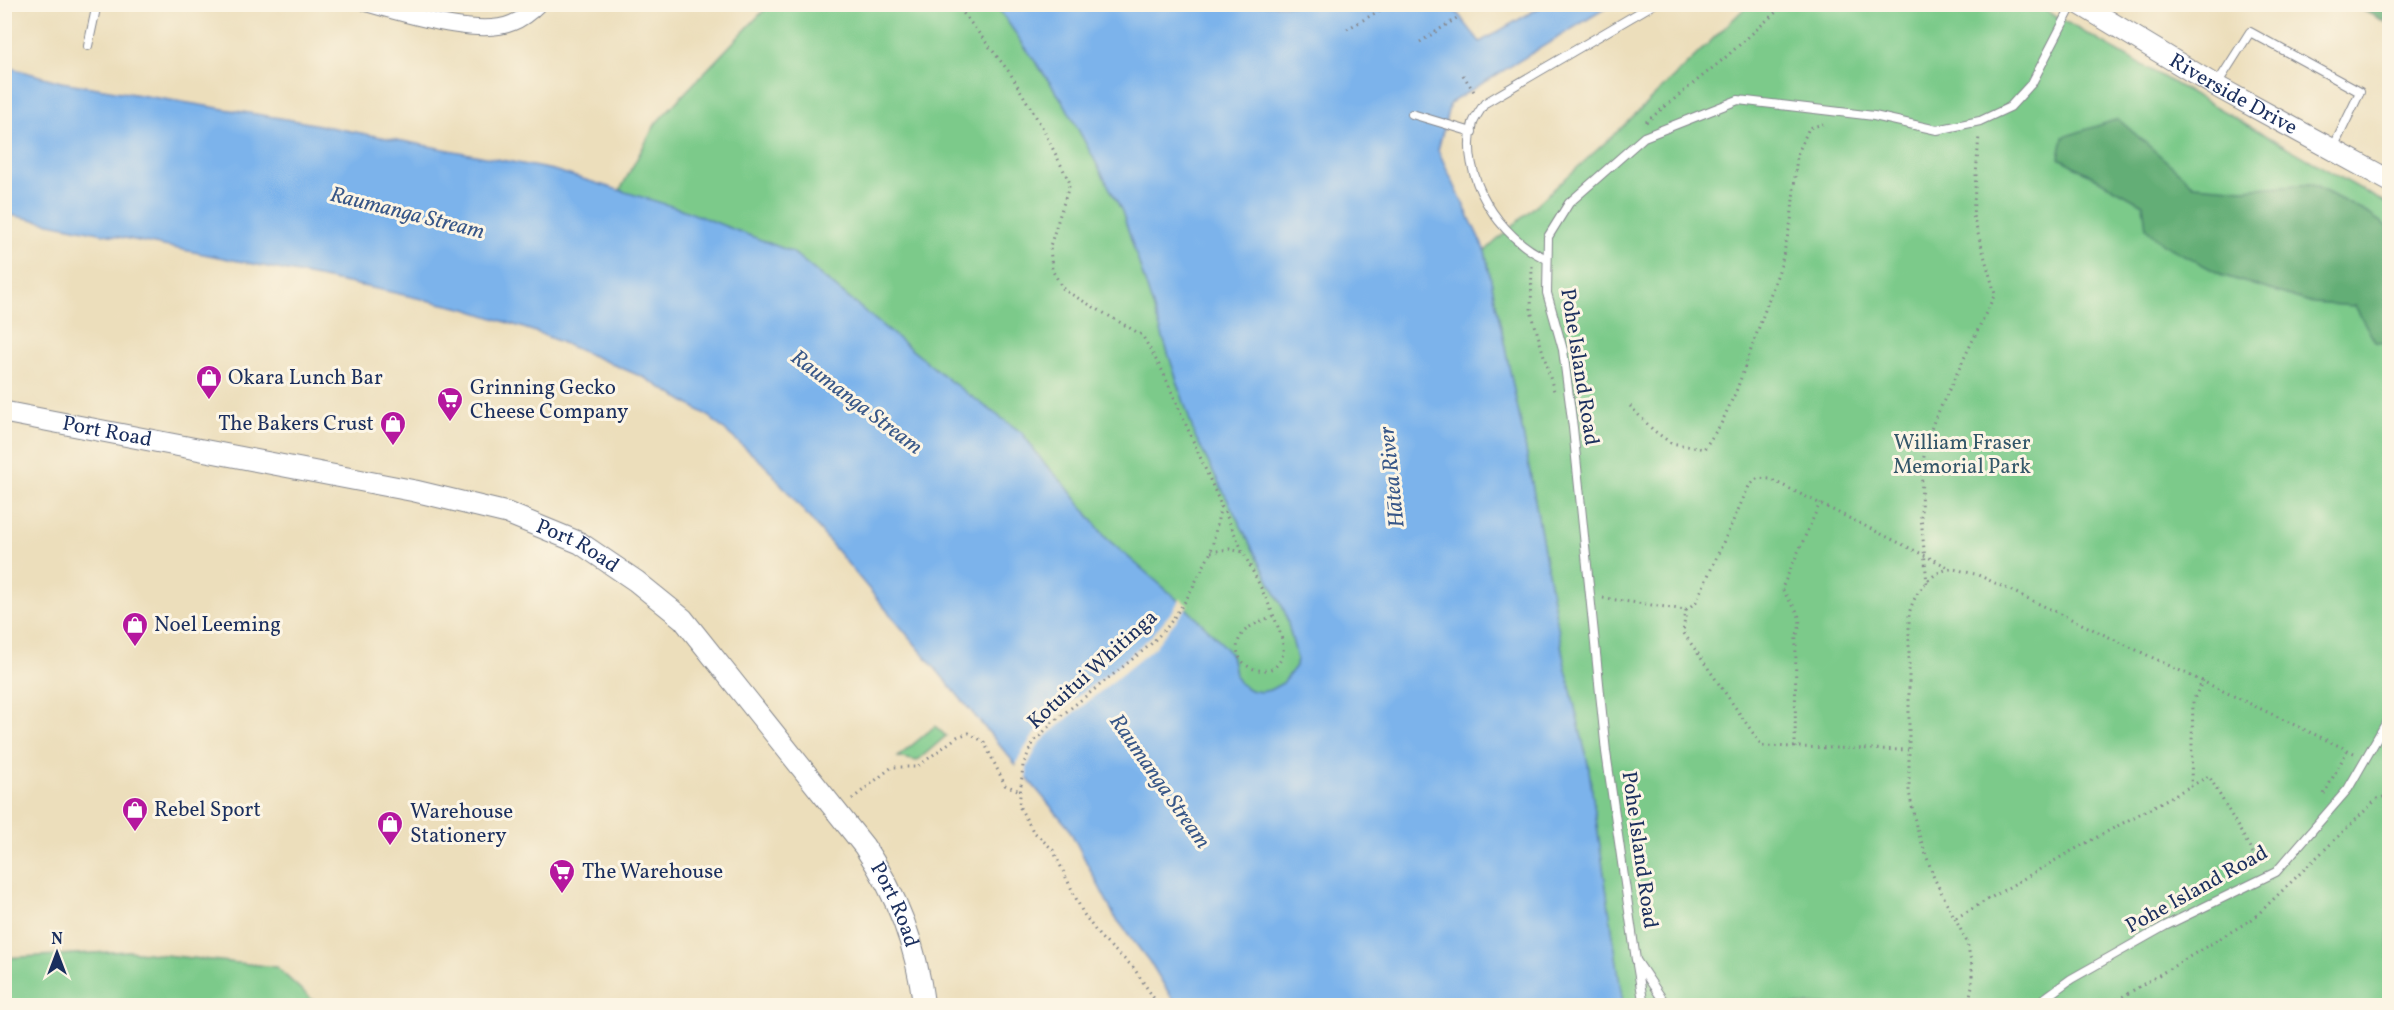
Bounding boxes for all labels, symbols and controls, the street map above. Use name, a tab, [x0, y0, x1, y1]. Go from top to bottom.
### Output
street label: Riverside Drive	[2164, 47, 2303, 142]
water label: Raumanga Stream	[326, 180, 488, 248]
street label: Pohe Island Road	[1552, 286, 1606, 448]
water label: Raumanga Stream	[783, 343, 929, 463]
shop icon: Okara Lunch Bar	[194, 363, 224, 401]
place label: Okara Lunch Bar	[228, 364, 383, 393]
place label: Grinning Gecko Cheese Company	[470, 374, 629, 427]
supermarket icon: Grinning Gecko Cheese Company	[435, 385, 465, 423]
street label: Port Road	[60, 409, 154, 455]
shop icon: The Bakers Crust	[378, 409, 408, 447]
place label: The Bakers Crust	[218, 410, 374, 439]
water label: Hātea River	[1372, 424, 1414, 529]
park label: William Fraser Memorial Park	[1893, 429, 2031, 482]
street label: Port Road	[532, 512, 625, 580]
street label: Kotuitui Whitinga	[1021, 604, 1165, 736]
shop icon: Noel Leeming	[120, 610, 150, 648]
place label: Noel Leeming	[154, 611, 281, 640]
water label: Raumanga Stream	[1101, 708, 1217, 856]
street label: Pohe Island Road	[1614, 769, 1664, 931]
shop icon: Rebel Sport	[120, 795, 150, 833]
place label: Rebel Sport	[154, 796, 261, 825]
place label: Warehouse Stationery	[410, 798, 513, 851]
shop icon: Warehouse Stationery	[375, 809, 405, 847]
street label: Pohe Island Road	[2121, 839, 2273, 941]
supermarket icon: The Warehouse	[547, 857, 577, 895]
street label: Port Road	[863, 857, 926, 951]
place label: The Warehouse	[582, 858, 723, 887]
north arrow	[27, 923, 87, 983]
text: N	[51, 929, 63, 951]

